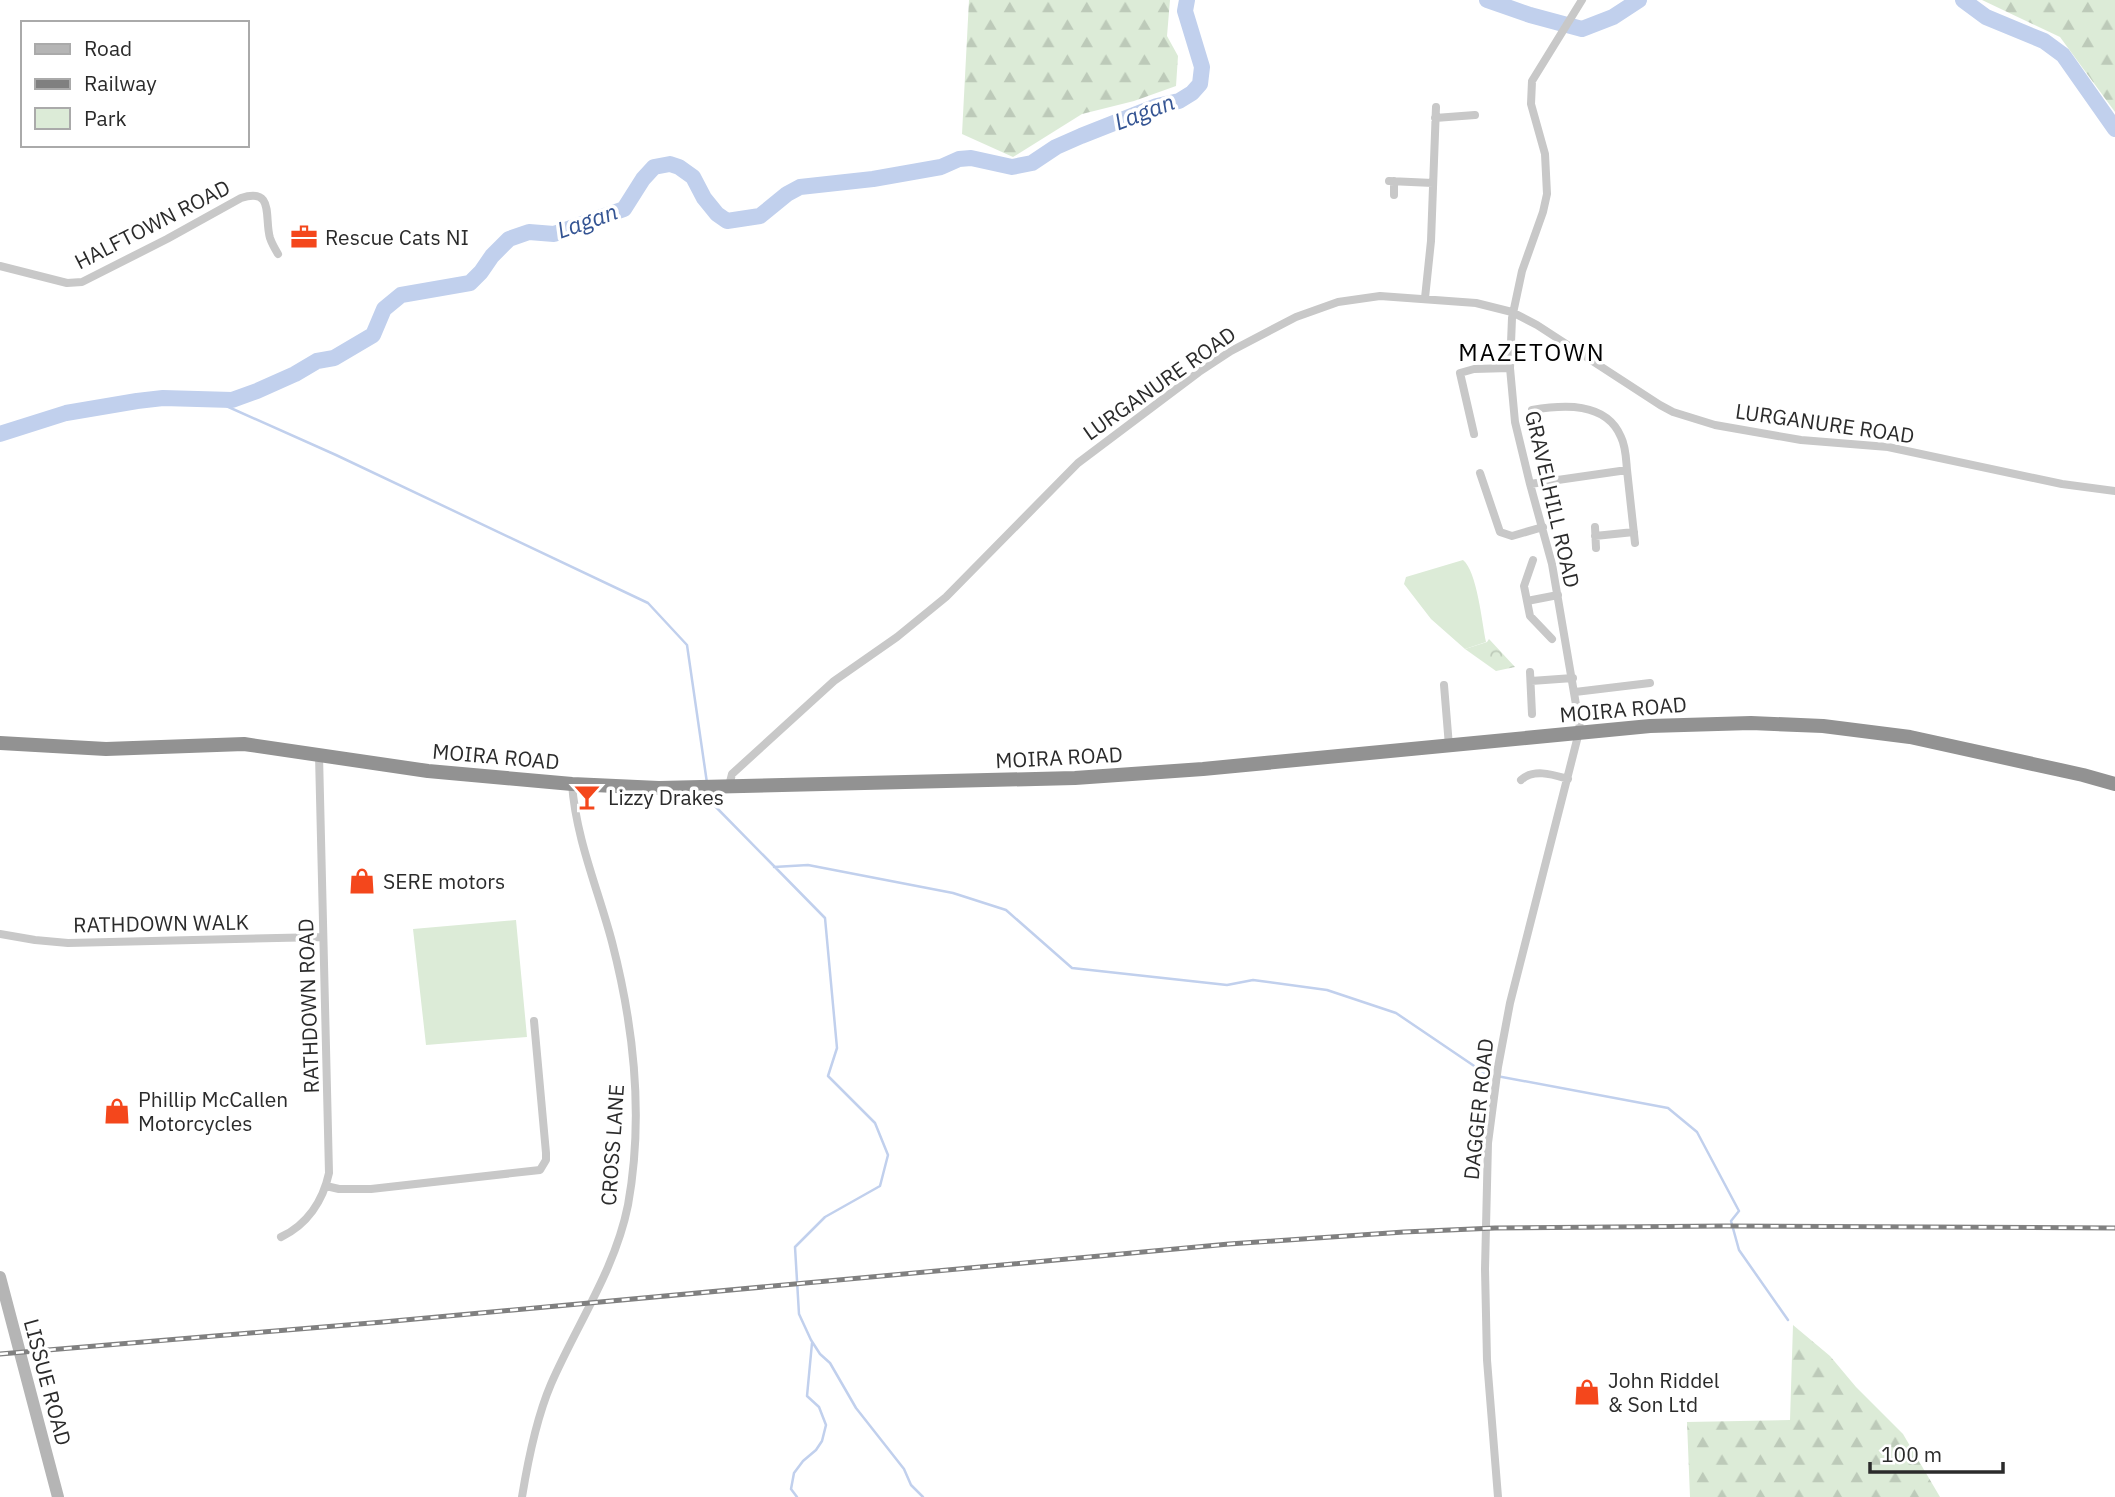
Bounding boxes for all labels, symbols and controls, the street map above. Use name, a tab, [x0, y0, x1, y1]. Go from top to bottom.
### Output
legend	[21, 21, 248, 147]
text: Road	[84, 34, 132, 62]
text: Railway	[84, 69, 157, 97]
water label: Lagan	[1110, 86, 1178, 136]
text: Park	[84, 104, 127, 132]
street label: HALFTOWN ROAD	[70, 173, 234, 275]
water label: Lagan	[553, 196, 621, 244]
office icon: Rescue Cats NI	[289, 222, 319, 252]
place label: Rescue Cats NI	[325, 223, 469, 251]
street label: LURGANURE ROAD	[1077, 320, 1241, 446]
district label: MAZETOWN	[1458, 336, 1606, 368]
street label: LURGANURE ROAD	[1734, 397, 1916, 449]
street label: GRAVELHILL ROAD	[1519, 408, 1587, 590]
street label: MOIRA ROAD	[1558, 689, 1688, 729]
street label: MOIRA ROAD	[431, 736, 561, 776]
street label: MOIRA ROAD	[995, 740, 1123, 774]
bar icon: Lizzy Drakes	[572, 782, 602, 812]
place label: Lizzy Drakes	[608, 783, 724, 811]
shop icon: SERE motors	[347, 866, 377, 896]
place label: SERE motors	[383, 867, 505, 895]
street label: RATHDOWN WALK	[73, 907, 249, 939]
street label: RATHDOWN ROAD	[291, 918, 325, 1094]
street label: DAGGER ROAD	[1457, 1037, 1499, 1181]
street label: CROSS LANE	[594, 1083, 630, 1207]
place label: Phillip McCallen Motorcycles	[138, 1085, 288, 1137]
shop icon: Phillip McCallen Motorcycles	[102, 1096, 132, 1126]
street label: LISSUE ROAD	[18, 1316, 78, 1448]
place label: John Riddel & Son Ltd	[1608, 1366, 1720, 1418]
shop icon: John Riddel & Son Ltd	[1572, 1377, 1602, 1407]
scale bar	[1870, 1430, 2003, 1474]
text: 100 m	[1881, 1440, 1942, 1468]

